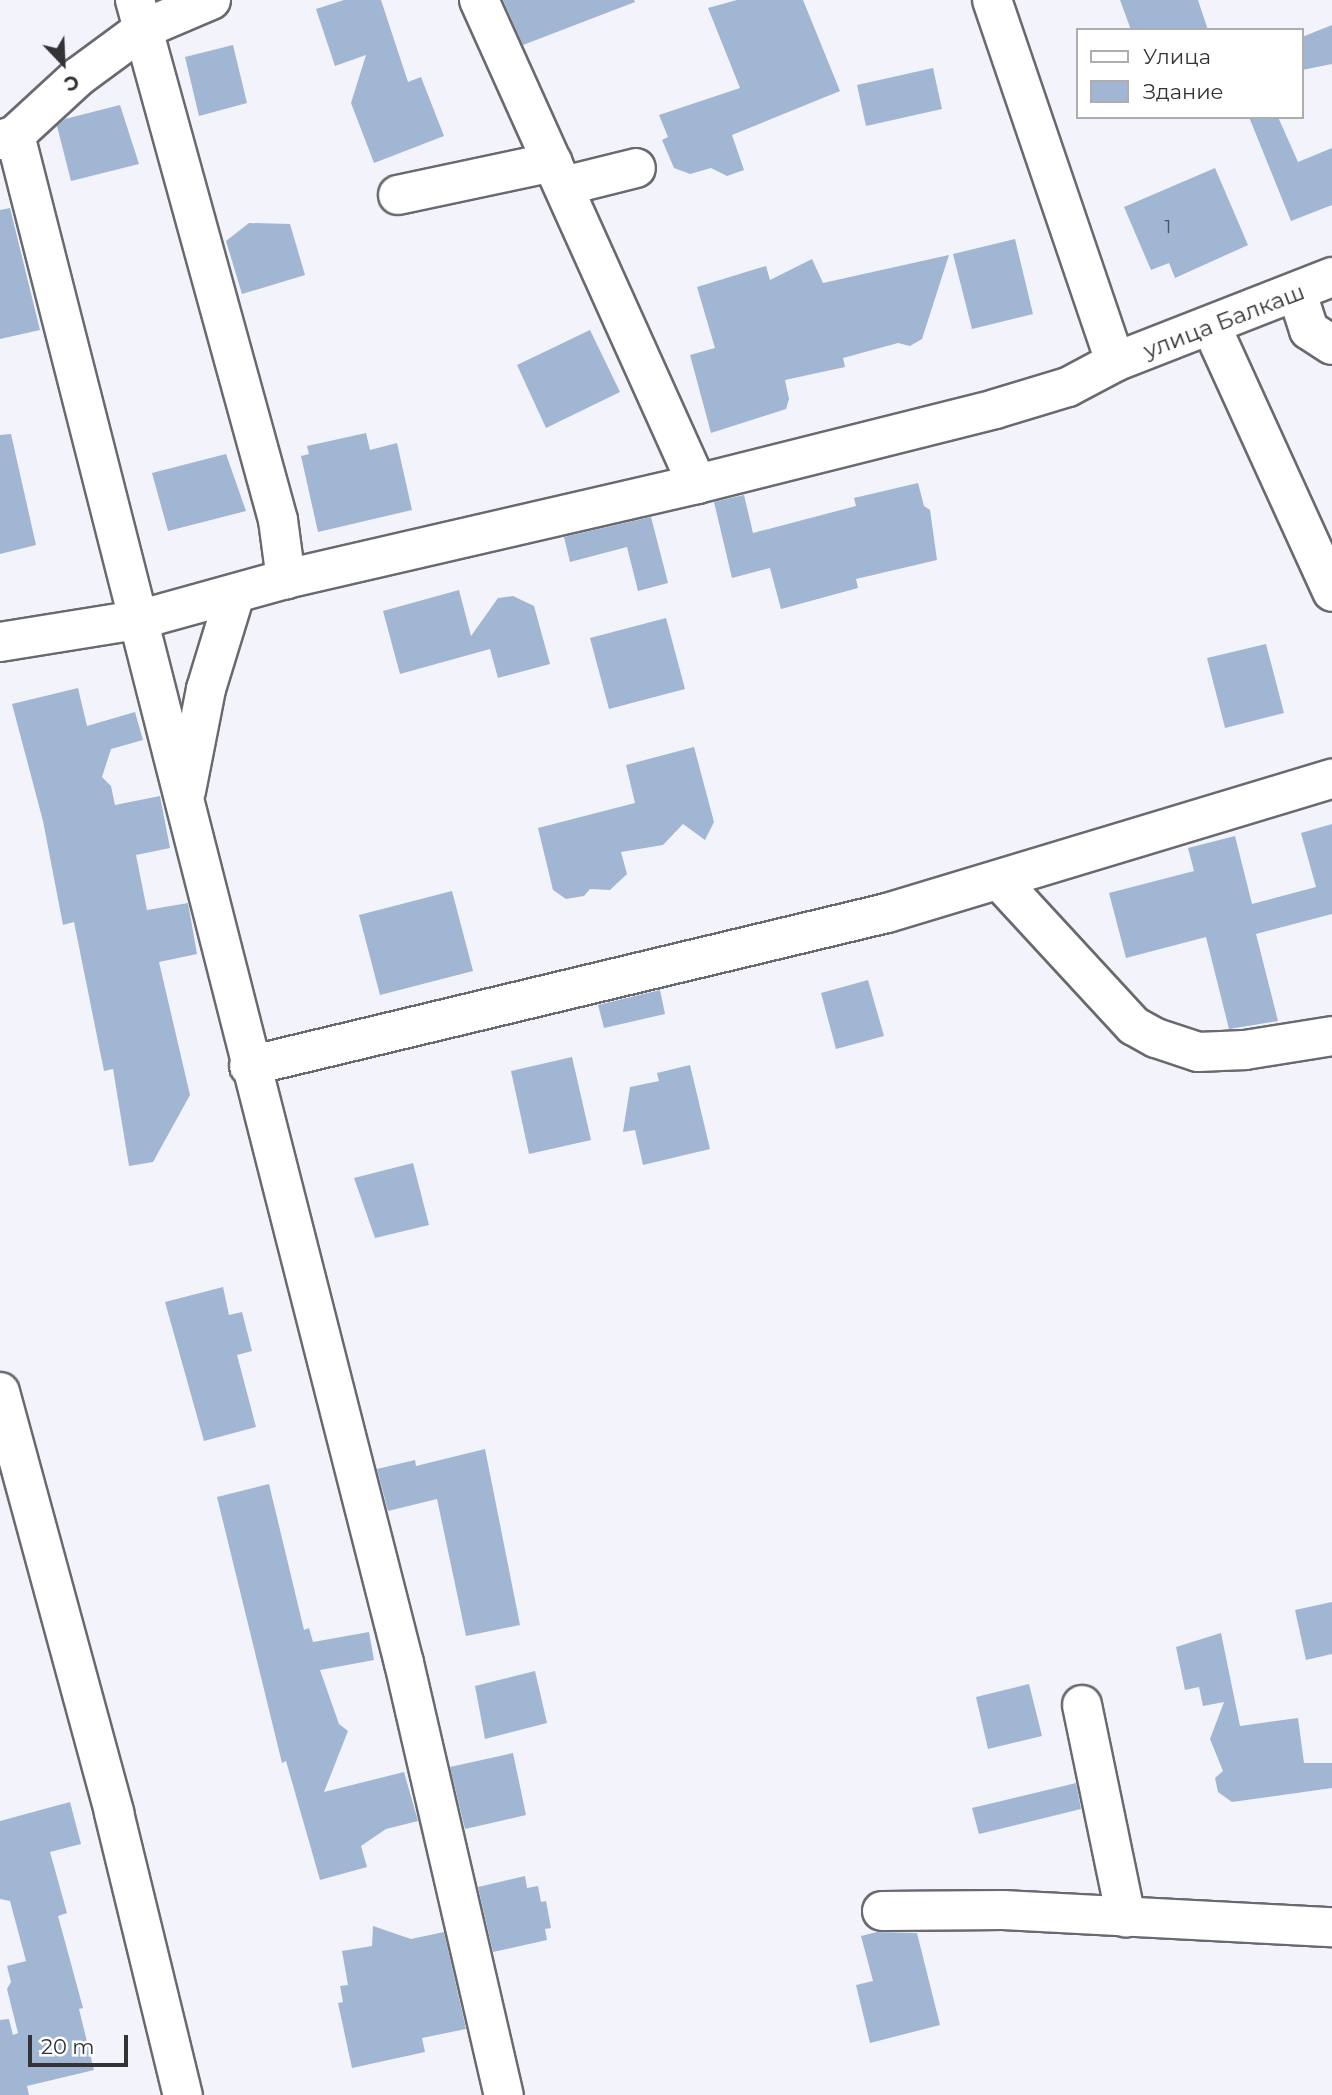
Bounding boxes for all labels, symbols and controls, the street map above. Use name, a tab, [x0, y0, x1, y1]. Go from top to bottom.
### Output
north arrow	[28, 28, 98, 98]
legend	[1076, 28, 1304, 119]
text: Улица	[1143, 44, 1211, 69]
text: С	[61, 70, 82, 96]
text: Здание	[1143, 79, 1224, 104]
house number: 1	[1165, 216, 1171, 238]
street label: улица Балкаш	[1140, 278, 1308, 364]
scale bar	[32, 2022, 131, 2066]
text: 20 m	[41, 2034, 95, 2059]

